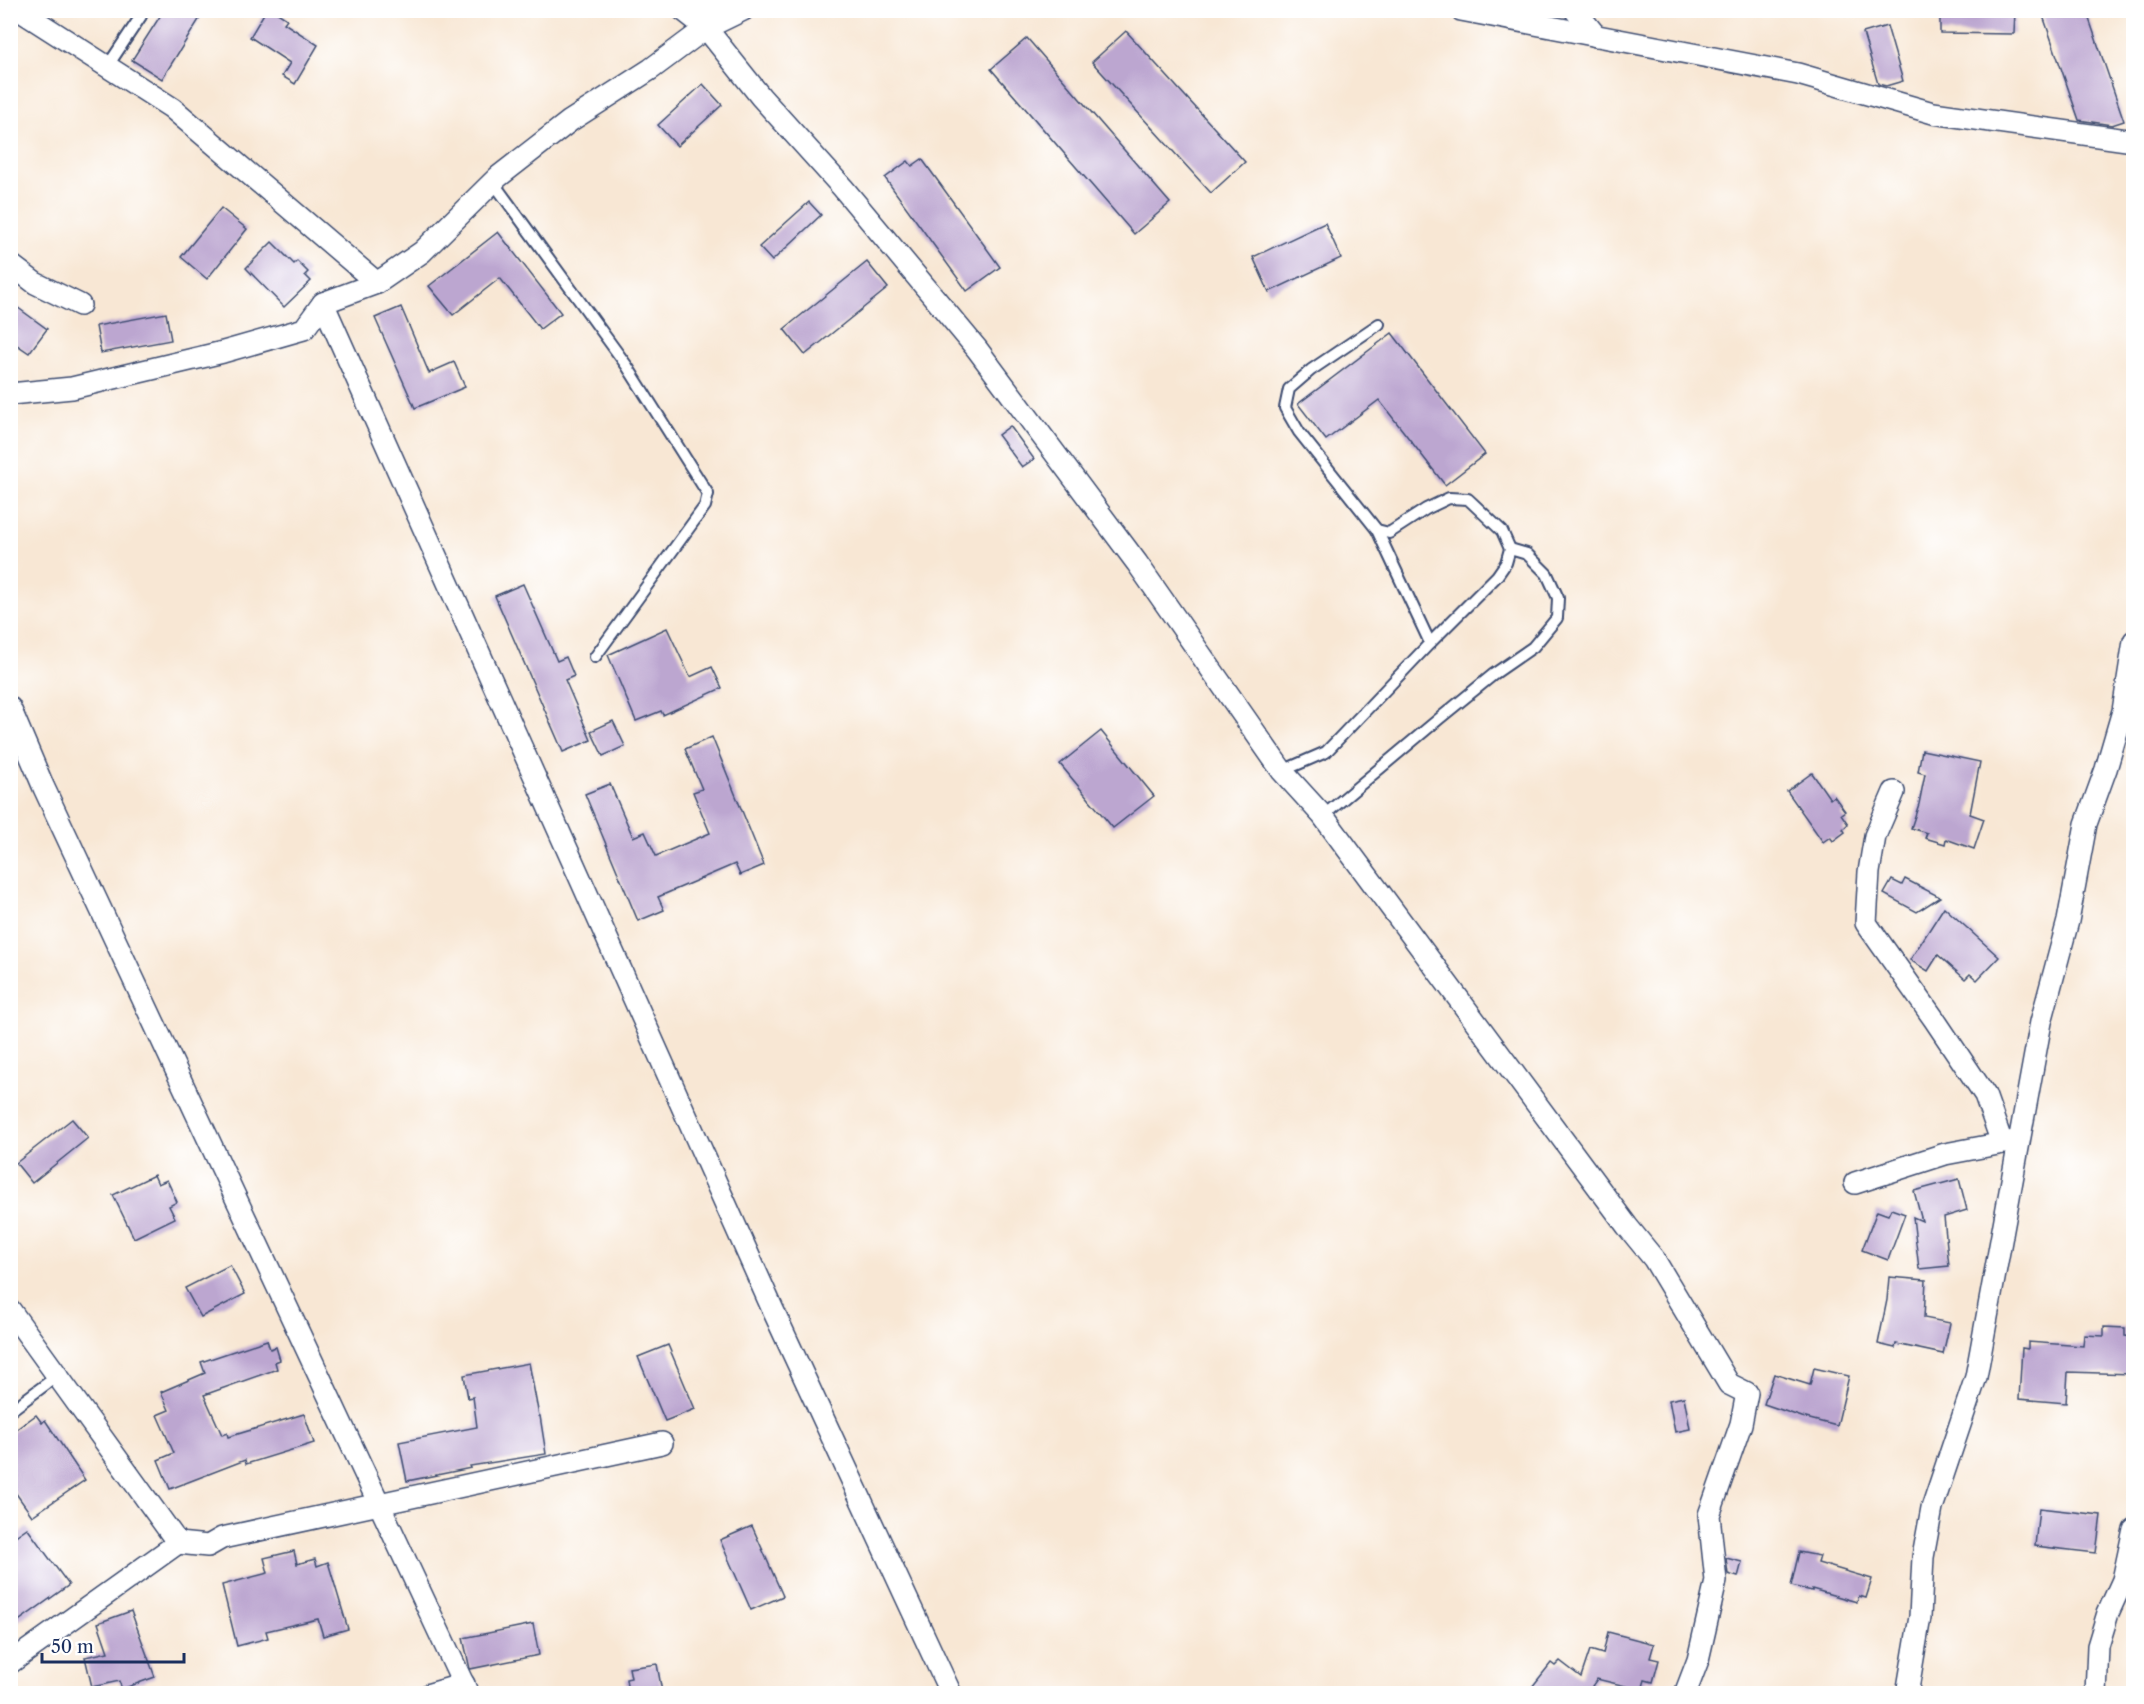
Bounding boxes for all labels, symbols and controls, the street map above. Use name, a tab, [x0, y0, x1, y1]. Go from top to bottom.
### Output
scale bar	[42, 1626, 184, 1664]
text: 50 m	[51, 1636, 94, 1658]

